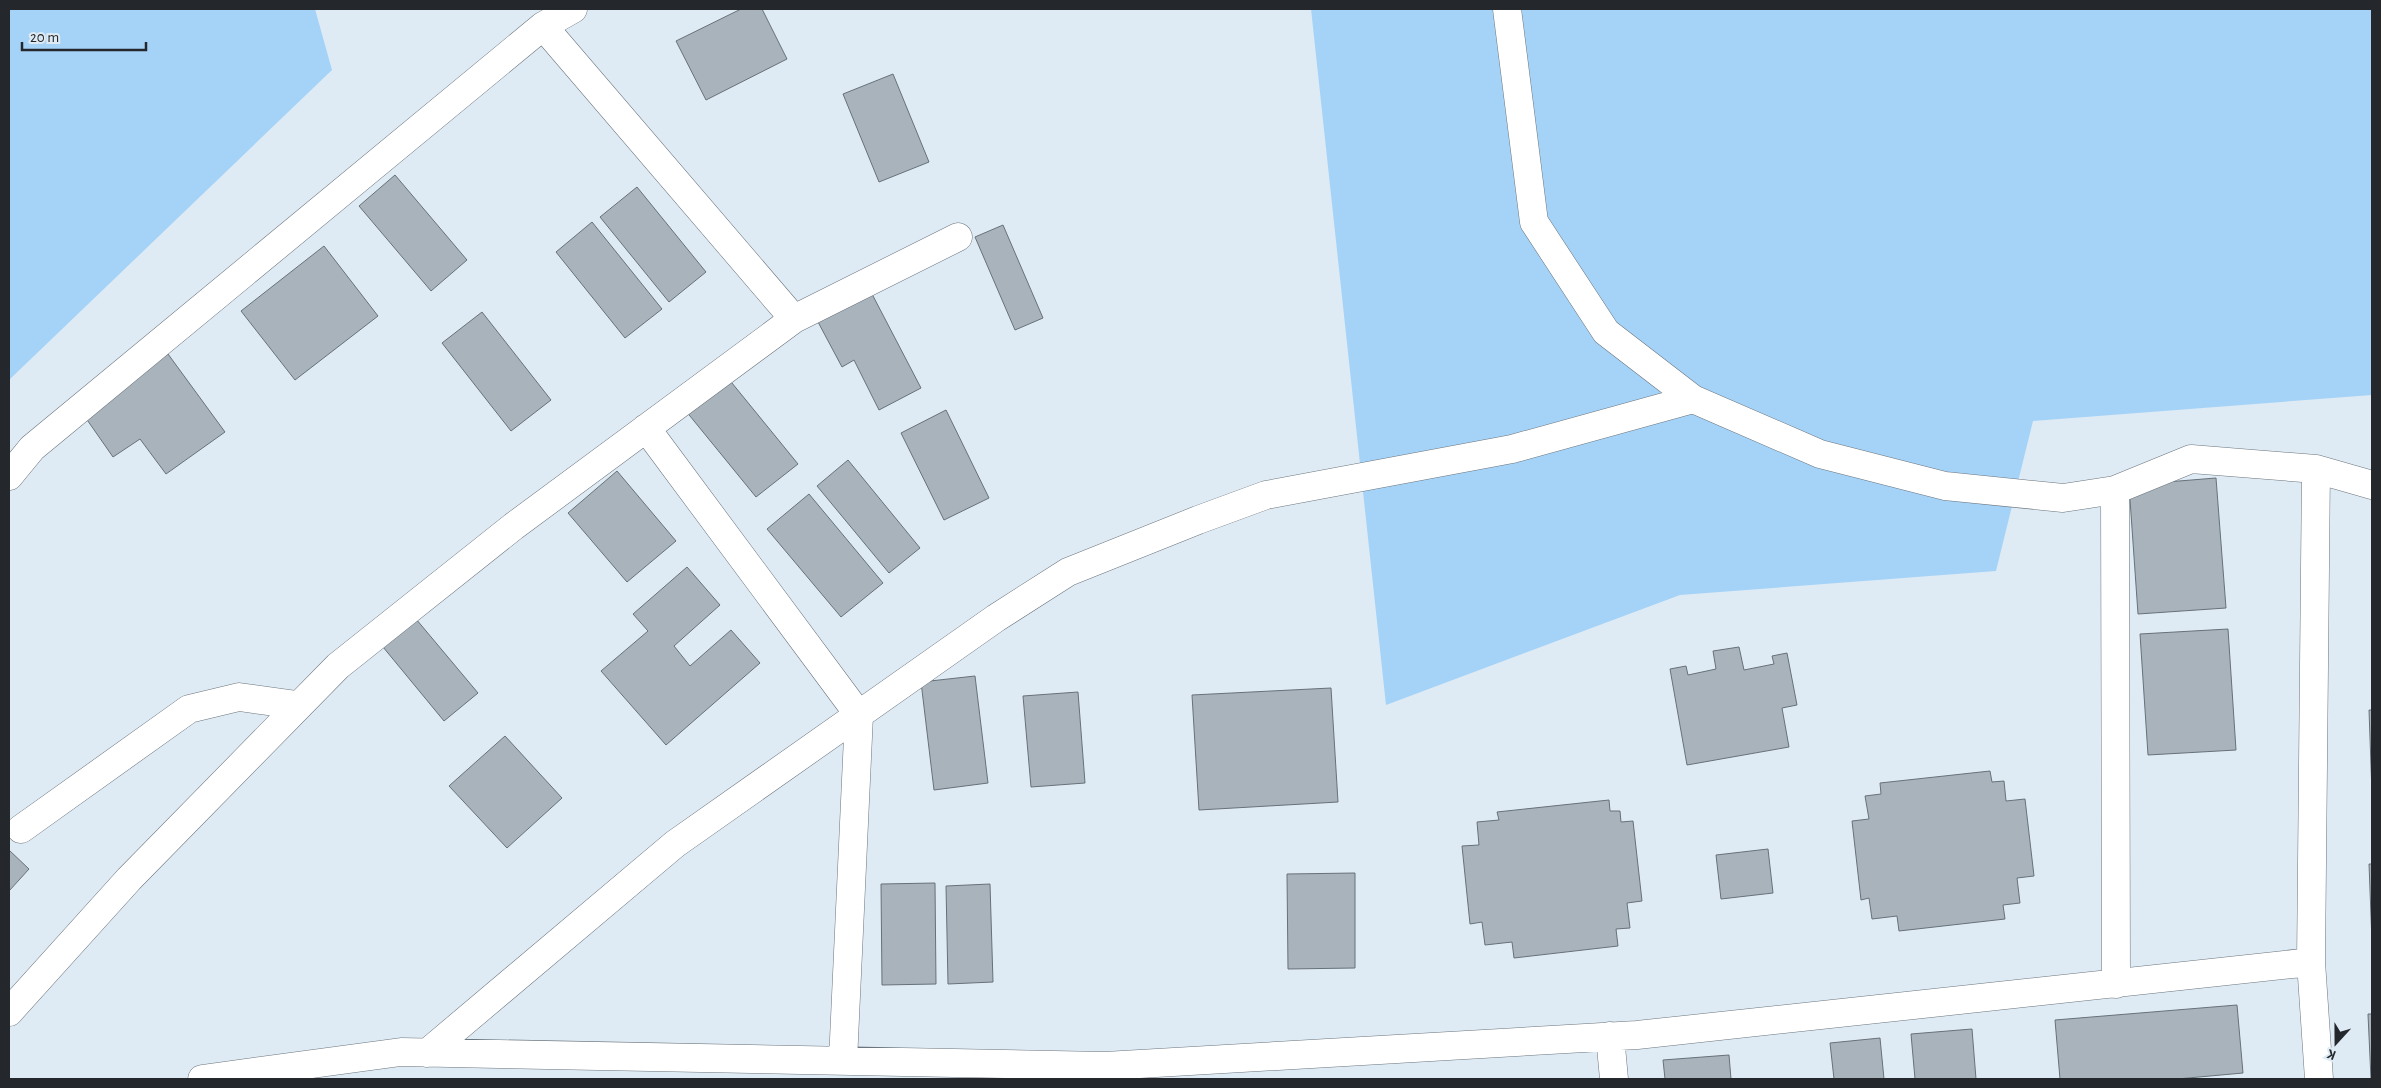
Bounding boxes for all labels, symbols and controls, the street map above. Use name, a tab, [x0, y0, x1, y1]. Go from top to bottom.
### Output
scale bar	[22, 20, 146, 52]
text: 20 m	[30, 30, 59, 45]
north arrow	[2311, 1018, 2361, 1068]
text: K	[2325, 1046, 2338, 1062]

